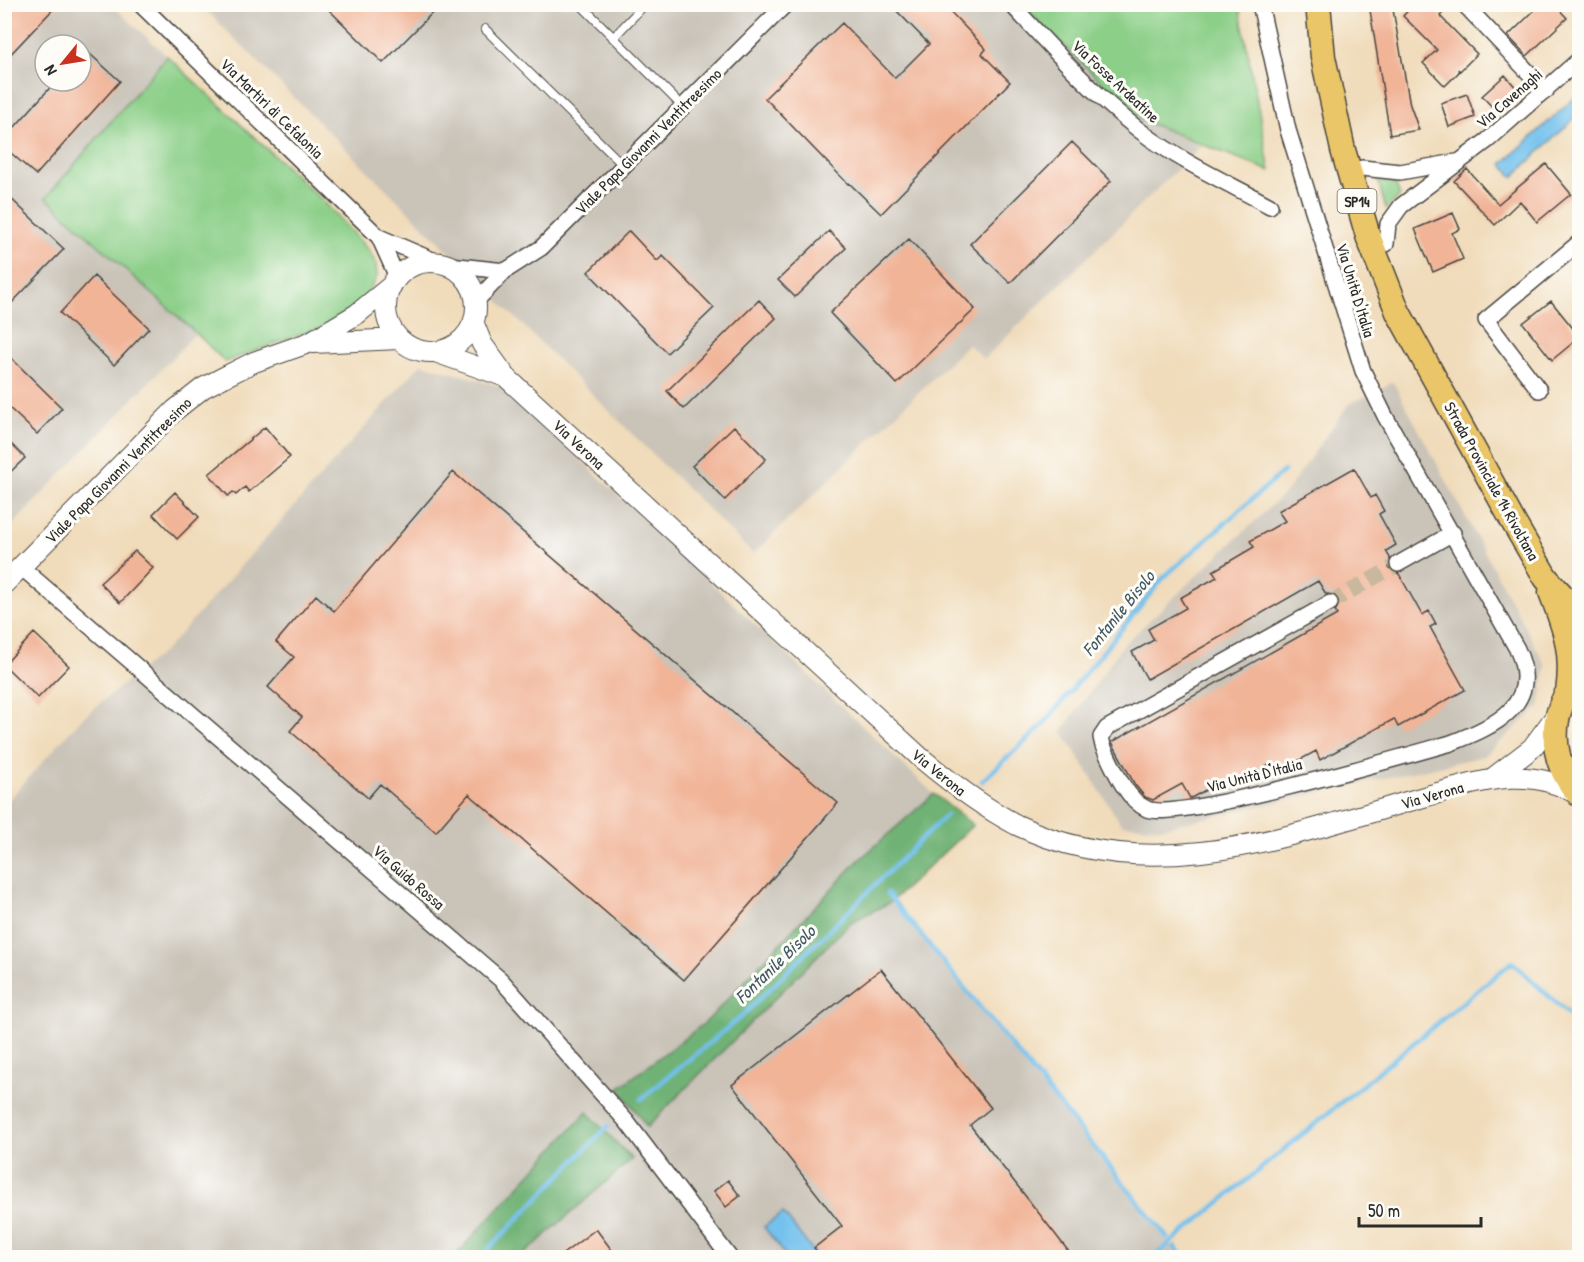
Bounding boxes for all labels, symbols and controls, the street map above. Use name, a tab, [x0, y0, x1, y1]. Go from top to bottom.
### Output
north arrow	[33, 33, 93, 93]
street label: Via Fosse Ardeatine	[1067, 34, 1165, 128]
street label: Via Martiri di Cefalonia	[216, 53, 328, 163]
text: N	[38, 61, 62, 80]
street label: Viale Papa Giovanni Ventitreesimo	[570, 62, 727, 219]
street label: Via Cavenaghi	[1471, 63, 1547, 133]
road number: SP14	[1338, 189, 1376, 213]
street label: Via Unità D'Italia	[1331, 240, 1381, 340]
street label: Viale Papa Giovanni Ventitreesimo	[40, 391, 197, 548]
street label: Strada Provinciale 14 Rivoltana	[1439, 398, 1545, 564]
street label: Via Verona	[548, 414, 610, 474]
water label: Fontanile Bisolo	[1076, 564, 1161, 661]
street label: Via Verona	[907, 743, 971, 801]
street label: Via Unità D'Italia	[1204, 753, 1304, 797]
street label: Via Verona	[1398, 776, 1466, 814]
street label: Via Guido Rossa	[368, 840, 450, 914]
water label: Fontanile Bisolo	[729, 918, 822, 1009]
scale bar	[1359, 1190, 1480, 1228]
text: 50 m	[1368, 1198, 1400, 1223]

